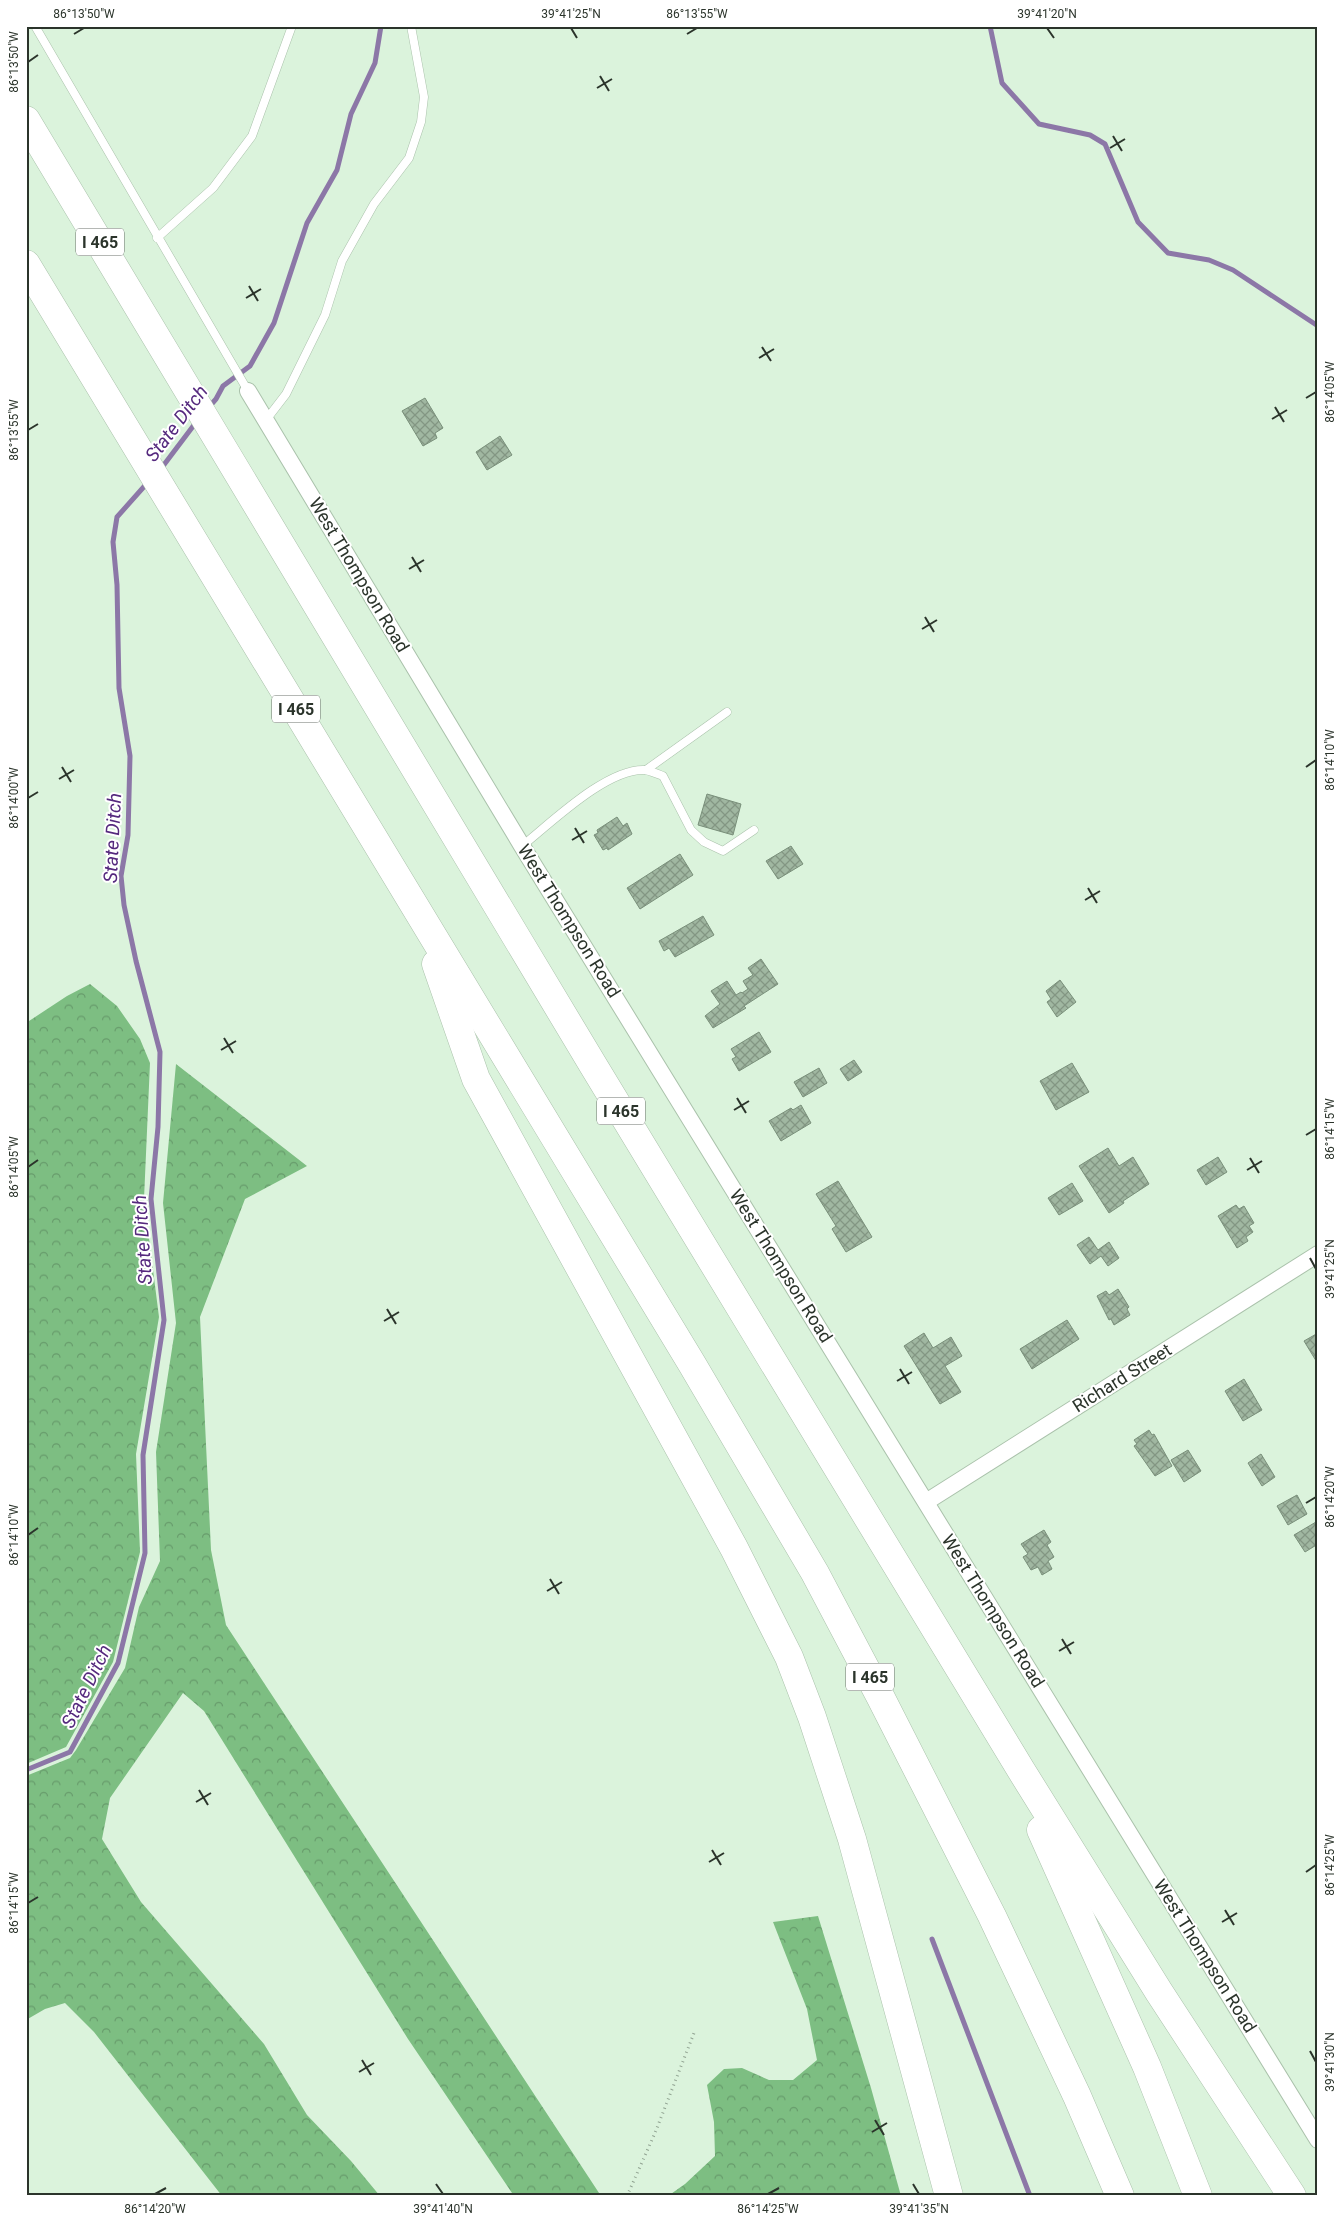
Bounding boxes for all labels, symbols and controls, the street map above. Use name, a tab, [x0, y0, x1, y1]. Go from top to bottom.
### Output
text: 86°13'50"W	[53, 7, 115, 21]
text: 39°41'25"N	[541, 7, 601, 21]
text: 86°13'55"W	[666, 7, 728, 21]
text: 39°41'20"N	[1017, 7, 1077, 21]
text: 86°13'50"W	[7, 31, 21, 93]
road number: I 465	[76, 228, 124, 256]
text: 86°14'05"W	[1323, 361, 1337, 423]
water label: State Ditch	[140, 380, 213, 466]
text: 86°13'55"W	[7, 399, 21, 461]
street label: West Thompson Road	[305, 494, 414, 656]
road number: I 465	[272, 696, 320, 722]
text: 86°14'10"W	[1323, 729, 1337, 791]
text: 86°14'00"W	[7, 767, 21, 829]
water label: State Ditch	[99, 793, 126, 884]
street label: West Thompson Road	[514, 840, 625, 1001]
road number: I 465	[597, 1098, 645, 1124]
text: 86°14'15"W	[1323, 1098, 1337, 1160]
text: 86°14'05"W	[7, 1136, 21, 1198]
street label: West Thompson Road	[726, 1185, 837, 1346]
water label: State Ditch	[128, 1194, 157, 1286]
text: 39°41'25"N	[1323, 1239, 1337, 1299]
street label: Richard Street	[1068, 1339, 1175, 1416]
text: 86°14'20"W	[1323, 1466, 1337, 1528]
text: 86°14'10"W	[7, 1504, 21, 1566]
street label: West Thompson Road	[938, 1530, 1049, 1691]
water label: State Ditch	[56, 1641, 116, 1732]
road number: I 465	[846, 1664, 894, 1690]
text: 86°14'25"W	[1323, 1834, 1337, 1896]
text: 86°14'15"W	[7, 1872, 21, 1934]
street label: West Thompson Road	[1150, 1875, 1261, 2036]
text: 39°41'30"N	[1323, 2032, 1337, 2092]
text: 86°14'20"W	[124, 2202, 186, 2216]
text: 39°41'40"N	[413, 2202, 473, 2216]
text: 86°14'25"W	[737, 2202, 799, 2216]
text: 39°41'35"N	[889, 2202, 949, 2216]

